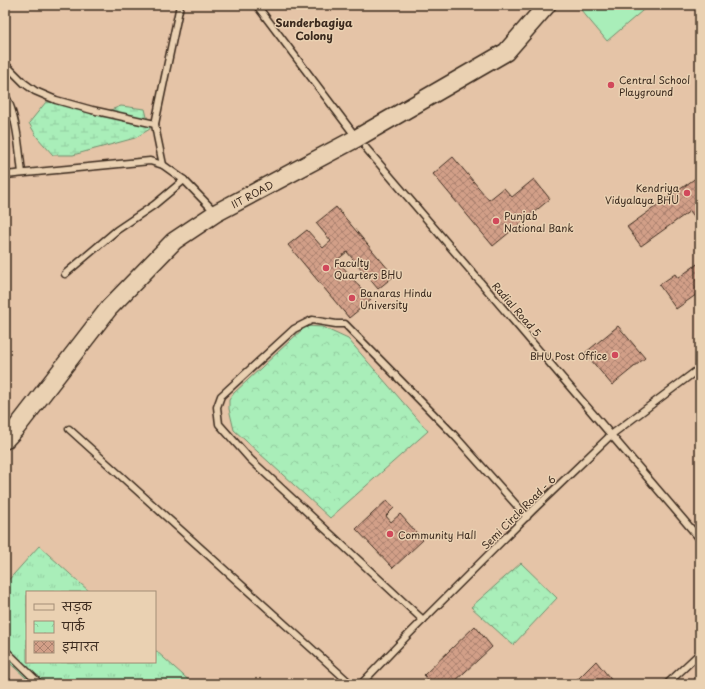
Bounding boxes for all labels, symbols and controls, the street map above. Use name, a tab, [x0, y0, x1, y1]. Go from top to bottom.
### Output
district label: Sunderbagiya Colony	[275, 14, 353, 44]
place label: Central School Playground	[619, 72, 690, 100]
marker: Central School Playground	[606, 80, 616, 90]
street label: IIT ROAD	[228, 177, 276, 211]
place label: Kendriya Vidyalaya BHU	[605, 180, 680, 208]
marker: Kendriya Vidyalaya BHU	[682, 188, 692, 198]
place label: Punjab National Bank	[504, 208, 573, 235]
marker: Punjab National Bank	[491, 216, 501, 226]
place label: Faculty Quarters BHU	[334, 255, 402, 282]
marker: Faculty Quarters BHU	[321, 263, 331, 273]
street label: Radial Road 5	[489, 278, 545, 340]
place label: Banaras Hindu University	[360, 285, 432, 312]
marker: Banaras Hindu University	[347, 293, 357, 303]
place label: BHU Post Office	[530, 348, 607, 363]
marker: BHU Post Office	[610, 350, 620, 360]
street label: Semi Circle Road - 6	[478, 472, 558, 552]
place label: Community Hall	[398, 527, 476, 543]
marker: Community Hall	[385, 529, 395, 539]
legend	[26, 591, 156, 663]
text: सड़क	[61, 597, 93, 615]
text: पार्क	[61, 617, 86, 635]
text: इमारत	[62, 637, 100, 655]

